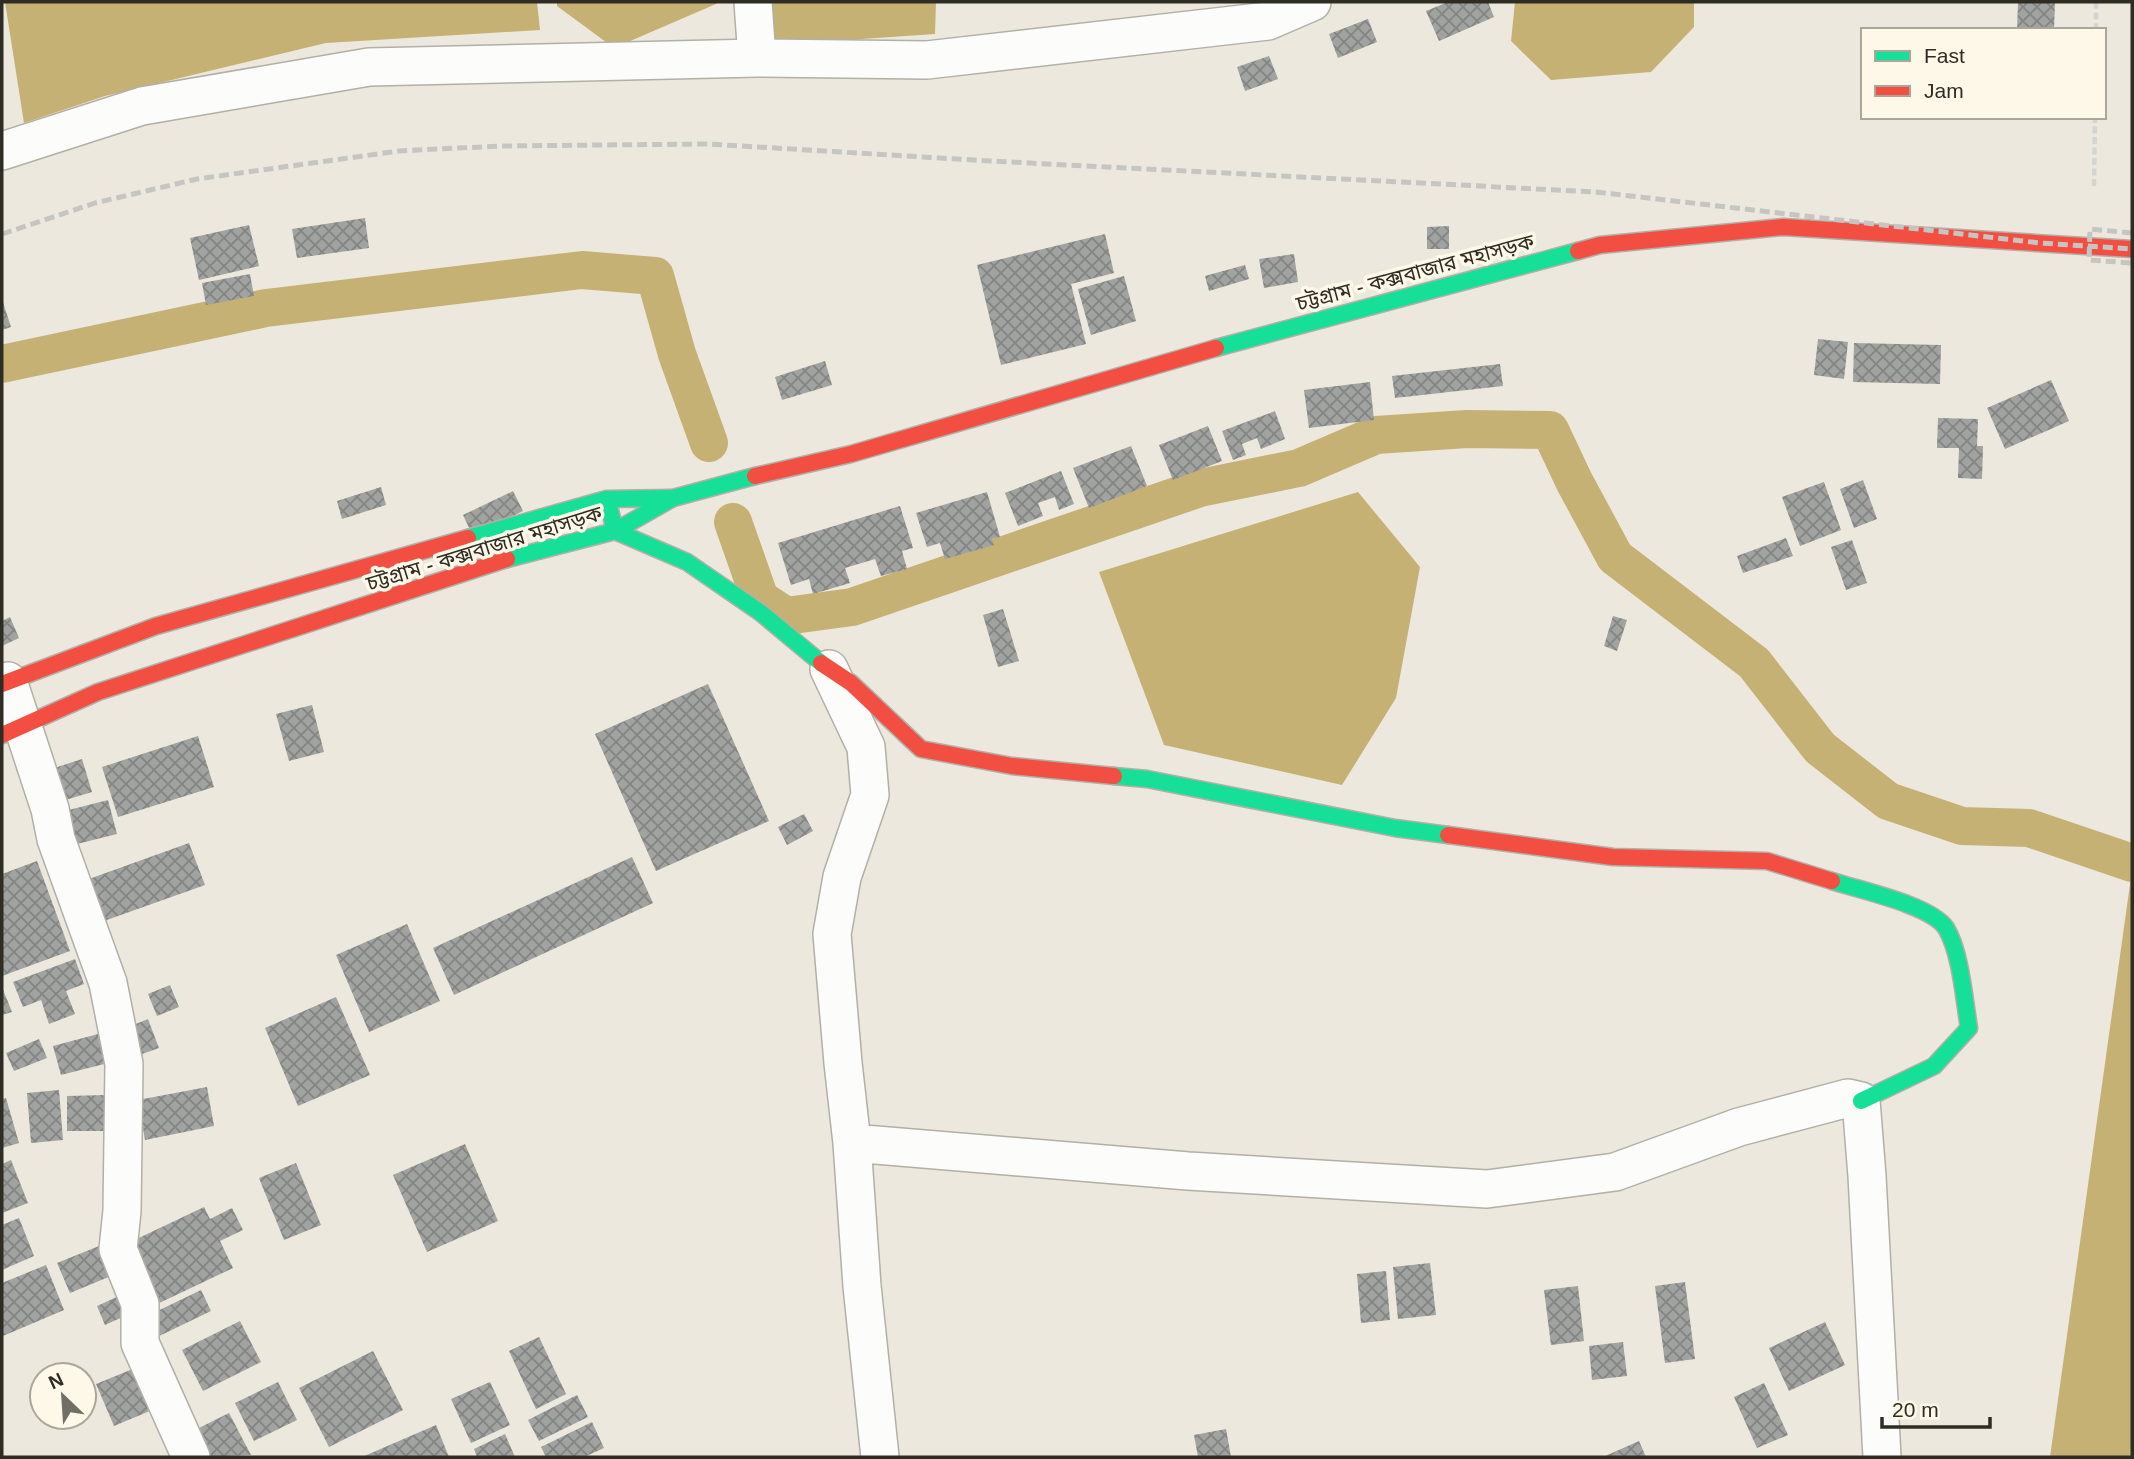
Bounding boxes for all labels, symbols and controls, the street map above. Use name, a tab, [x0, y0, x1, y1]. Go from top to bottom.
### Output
legend	[1861, 28, 2106, 119]
text: Fast	[1924, 44, 1965, 67]
text: Jam	[1924, 79, 1964, 102]
street label: চট্টগ্রাম - কক্সবাজার মহাসড়ক	[1293, 229, 1537, 315]
street label: চট্টগ্রাম - কক্সবাজার মহাসড়ক	[362, 501, 606, 595]
north arrow	[28, 1361, 98, 1431]
text: N	[45, 1369, 67, 1393]
scale bar	[1882, 1386, 1990, 1430]
text: 20 m	[1892, 1398, 1939, 1421]

